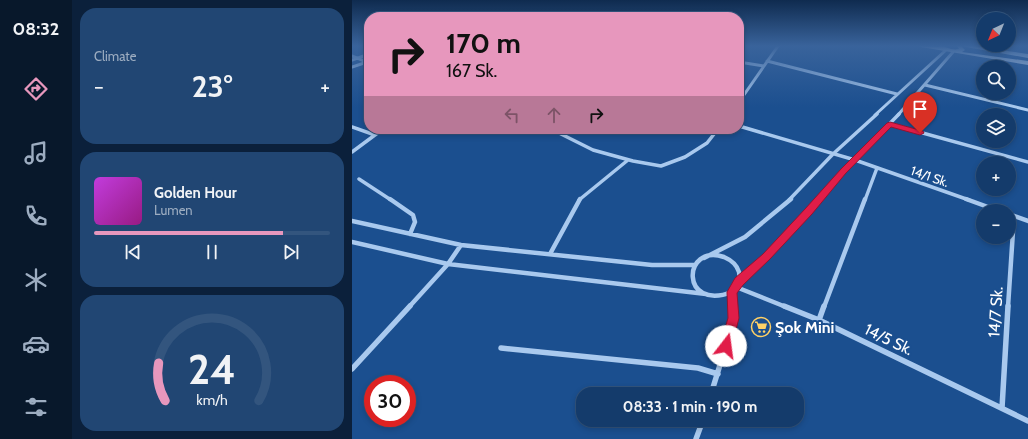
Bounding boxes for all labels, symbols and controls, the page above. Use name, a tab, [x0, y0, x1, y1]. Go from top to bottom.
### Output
north arrow	[976, 12, 1016, 52]
map controls	[976, 12, 1016, 244]
text: 08:32	[13, 18, 59, 40]
text: 170 m	[446, 26, 521, 60]
icon: right	[380, 28, 432, 80]
text: Climate	[94, 48, 136, 64]
text: 167 Sk.	[446, 60, 497, 82]
button: search	[976, 60, 1016, 100]
text: 23°	[192, 68, 232, 105]
text: −	[94, 73, 104, 100]
text: +	[320, 73, 330, 100]
icon: directions	[22, 75, 50, 103]
pin	[903, 92, 937, 133]
icon: arrive	[909, 98, 931, 120]
icon: left	[501, 104, 523, 126]
icon: ahead	[543, 104, 565, 126]
icon: right	[585, 104, 607, 126]
button: layers	[976, 108, 1016, 148]
icon: music	[22, 139, 50, 167]
button: +	[976, 156, 1016, 196]
street label: 14/1 Sk.	[909, 162, 951, 190]
text: Golden Hour	[154, 184, 237, 202]
icon: phone	[22, 202, 50, 230]
text: Lumen	[154, 202, 193, 218]
button: −	[976, 204, 1016, 244]
icon: previous	[122, 241, 144, 263]
icon: pause	[201, 241, 223, 263]
icon: next	[280, 241, 302, 263]
icon: climate	[22, 266, 50, 294]
street label: 14/7 Sk.	[984, 286, 1007, 338]
supermarket icon: Şok Mini	[750, 316, 772, 338]
place label: Şok Mini	[775, 318, 834, 337]
street label: 14/5 Sk.	[861, 320, 916, 359]
position arrow	[705, 325, 747, 367]
icon: car	[22, 330, 50, 358]
text: 24	[188, 344, 236, 394]
speed limit sign: 30	[364, 375, 416, 427]
text: km/h	[196, 391, 228, 409]
icon: filters	[22, 393, 50, 421]
text: 08:33 · 1 min · 190 m	[623, 398, 757, 416]

